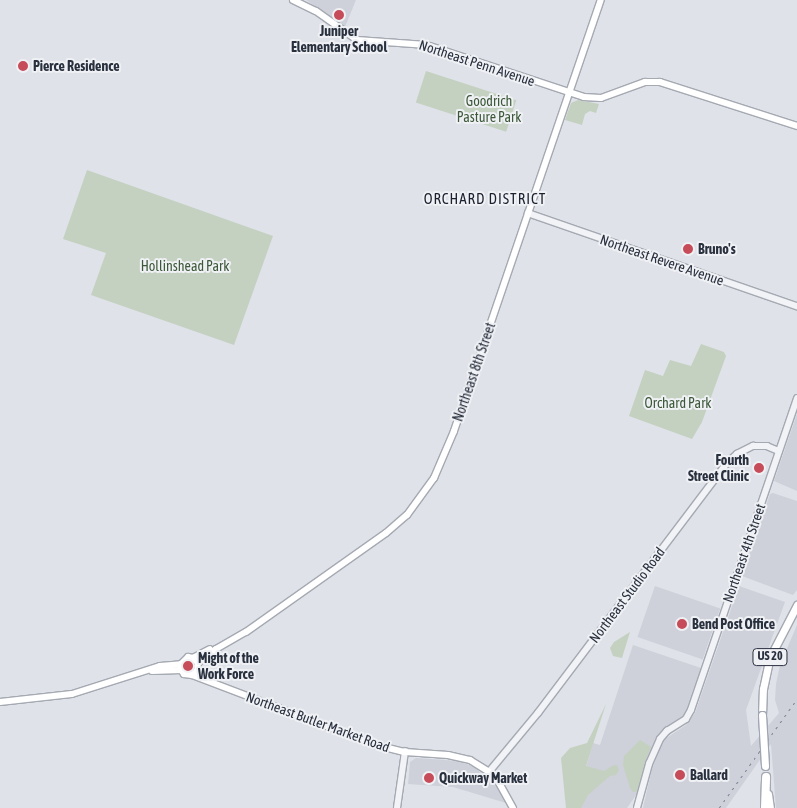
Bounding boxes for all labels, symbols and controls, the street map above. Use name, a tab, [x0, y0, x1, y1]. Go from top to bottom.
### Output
marker: Juniper Elementary School	[333, 9, 345, 21]
place label: Juniper Elementary School	[291, 23, 387, 56]
street label: Northeast Penn Avenue	[417, 36, 537, 90]
place label: Pierce Residence	[33, 58, 120, 74]
marker: Pierce Residence	[17, 60, 29, 72]
park label: Goodrich Pasture Park	[457, 93, 521, 125]
district label: ORCHARD DISTRICT	[422, 190, 548, 208]
street label: Northeast Revere Avenue	[598, 231, 726, 289]
place label: Bruno's	[698, 241, 736, 257]
marker: Bruno's	[682, 243, 694, 255]
park label: Hollinshead Park	[141, 258, 229, 274]
street label: Northeast 8th Street	[449, 320, 499, 424]
park label: Orchard Park	[645, 395, 711, 411]
place label: Fourth Street Clinic	[688, 452, 749, 484]
marker: Fourth Street Clinic	[753, 462, 765, 474]
street label: Northeast 4th Street	[719, 501, 769, 605]
street label: Northeast Studio Road	[586, 544, 668, 646]
place label: Bend Post Office	[692, 616, 775, 632]
marker: Bend Post Office	[676, 618, 688, 630]
road number: US 20	[751, 648, 789, 666]
place label: Might of the Work Force	[198, 650, 259, 682]
marker: Might of the Work Force	[182, 660, 194, 672]
street label: Northeast Butler Market Road	[244, 688, 392, 756]
place label: Ballard	[690, 767, 728, 783]
marker: Ballard	[674, 769, 686, 781]
place label: Quickway Market	[439, 770, 527, 786]
marker: Quickway Market	[423, 772, 435, 784]

